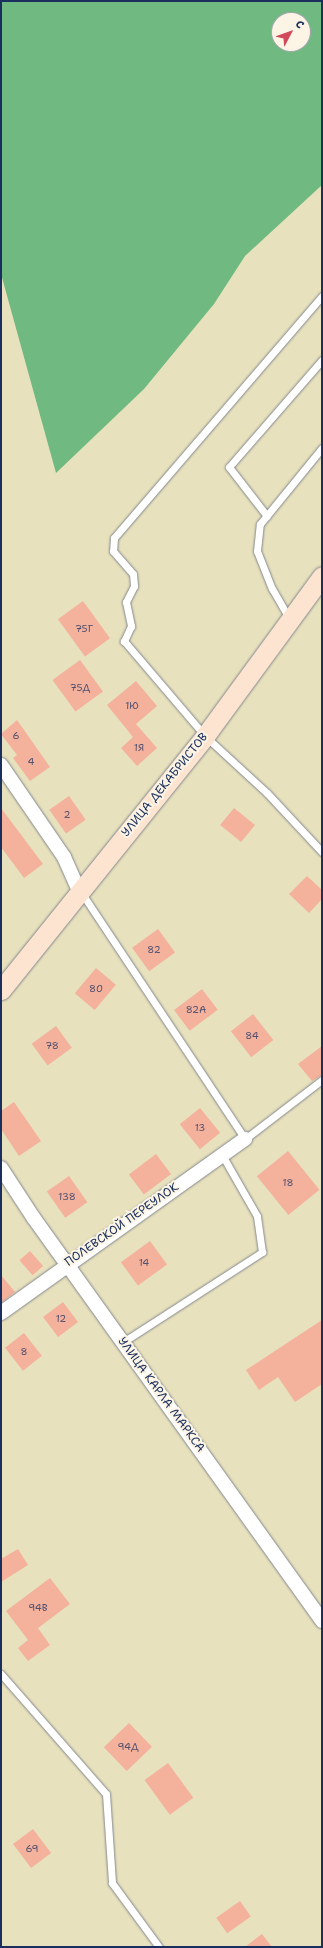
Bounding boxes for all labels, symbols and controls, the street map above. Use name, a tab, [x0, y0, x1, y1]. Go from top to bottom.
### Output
north arrow	[271, 12, 311, 52]
text: С	[292, 17, 308, 32]
house number: 75Г	[75, 623, 93, 635]
house number: 75Д	[70, 682, 90, 694]
house number: 1Ю	[125, 700, 139, 712]
house number: 6	[13, 730, 19, 742]
street label: УЛИЦА ДЕКАБРИСТОВ	[119, 730, 211, 840]
house number: 1Я	[134, 742, 144, 754]
house number: 4	[28, 756, 34, 768]
house number: 2	[64, 809, 70, 821]
house number: 82	[147, 944, 161, 956]
house number: 80	[89, 983, 103, 995]
house number: 82А	[186, 1004, 206, 1016]
house number: 84	[245, 1030, 259, 1042]
house number: 78	[45, 1040, 59, 1052]
house number: 13	[195, 1122, 205, 1134]
house number: 18	[282, 1177, 294, 1189]
street label: ПОЛЕВСКОЙ ПЕРЕУЛОК	[62, 1180, 182, 1270]
house number: 138	[58, 1191, 76, 1203]
house number: 14	[139, 1257, 149, 1269]
house number: 12	[56, 1313, 66, 1325]
street label: УЛИЦА КАРЛА МАРКСА	[115, 1335, 207, 1455]
house number: 8	[21, 1346, 27, 1358]
house number: 94В	[28, 1602, 48, 1614]
house number: 94Д	[117, 1741, 139, 1753]
house number: 69	[25, 1843, 39, 1855]

